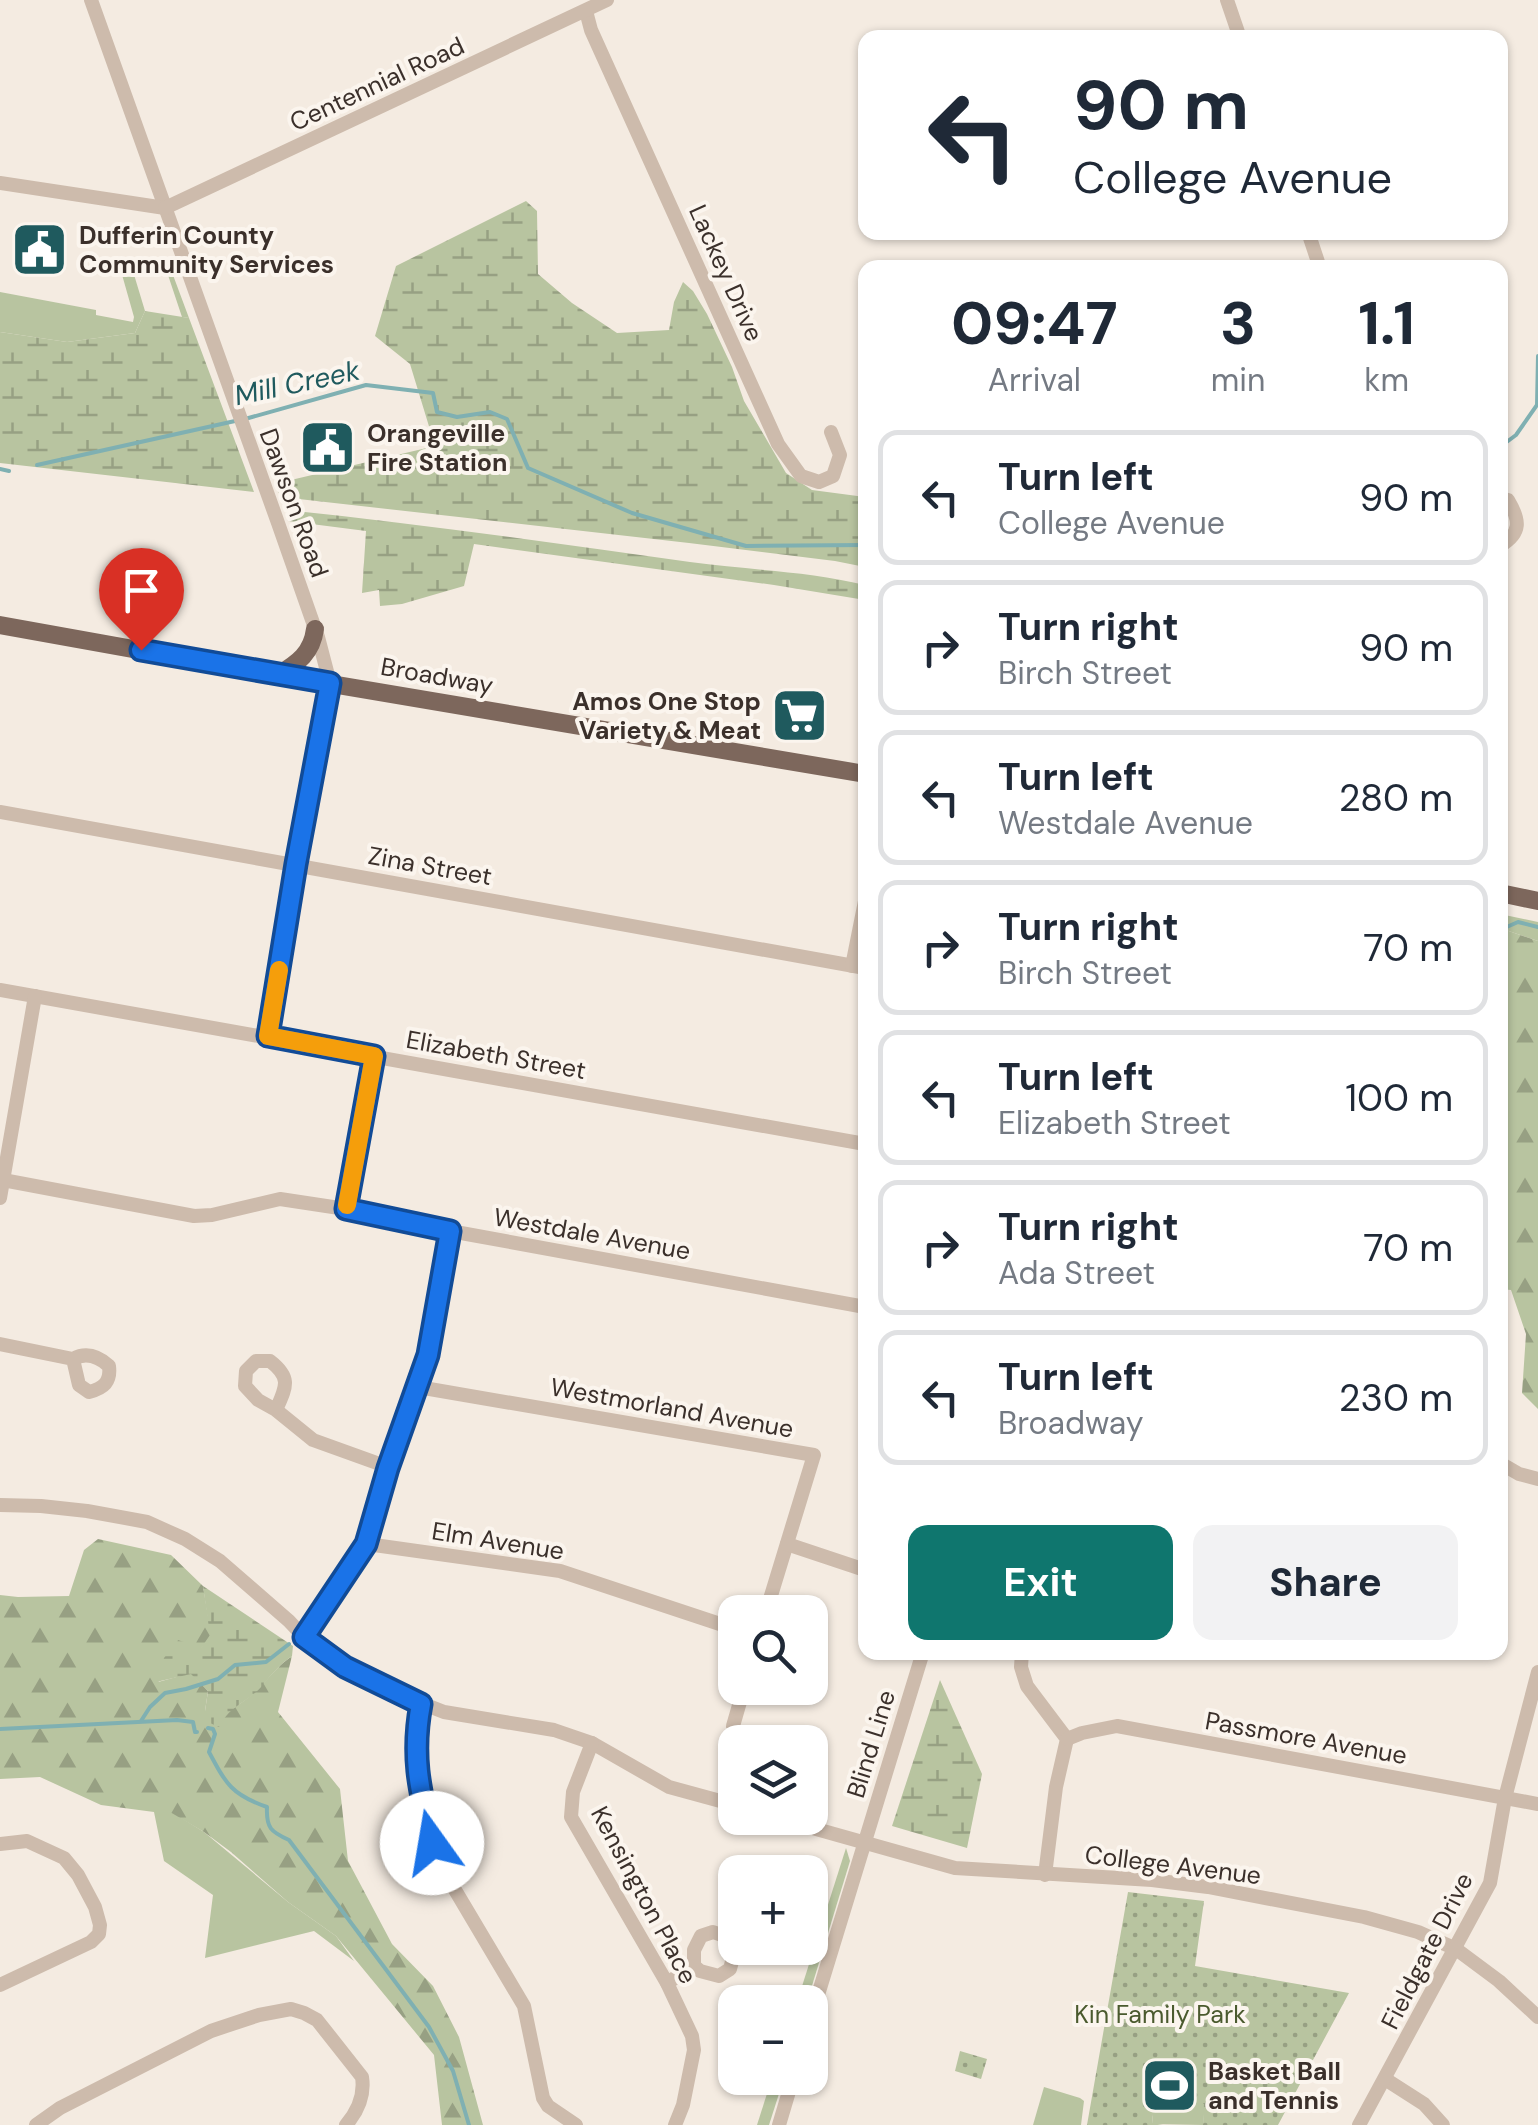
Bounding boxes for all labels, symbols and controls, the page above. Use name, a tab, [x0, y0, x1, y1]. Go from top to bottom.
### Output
street label: Centennial Road	[284, 29, 470, 139]
text: 90 m	[1073, 60, 1249, 151]
icon: left	[908, 70, 1038, 200]
text: College Avenue	[1073, 148, 1392, 207]
street label: Lackey Drive	[681, 199, 771, 347]
public building icon: Dufferin County Community Services	[10, 219, 70, 279]
place label: Dufferin County Community Services	[79, 219, 334, 281]
text: 09:47	[951, 284, 1118, 363]
text: 3	[1220, 284, 1256, 363]
text: 1.1	[1358, 284, 1415, 363]
water label: Mill Creek	[231, 352, 364, 414]
text: Arrival	[988, 359, 1081, 401]
text: min	[1211, 359, 1265, 401]
text: km	[1364, 359, 1409, 401]
public building icon: Orangeville Fire Station	[298, 417, 358, 477]
place label: Orangeville Fire Station	[367, 417, 507, 479]
street label: Dawson Road	[252, 424, 336, 582]
text: Turn left	[998, 452, 1154, 502]
icon: left	[913, 470, 968, 525]
text: 90 m	[1359, 473, 1453, 523]
text: College Avenue	[998, 502, 1225, 544]
pin	[99, 548, 184, 651]
icon: arrive	[114, 563, 169, 618]
text: Turn right	[998, 602, 1179, 652]
icon: right	[913, 620, 968, 675]
text: 90 m	[1359, 623, 1453, 673]
street label: Broadway	[378, 650, 496, 702]
text: Birch Street	[998, 652, 1172, 694]
place label: Amos One Stop Variety & Meat	[572, 685, 761, 747]
supermarket icon: Amos One Stop Variety & Meat	[770, 685, 830, 745]
text: Turn left	[998, 752, 1154, 802]
icon: left	[913, 770, 968, 825]
text: 280 m	[1339, 773, 1453, 823]
text: Westdale Avenue	[998, 802, 1253, 844]
street label: Zina Street	[366, 839, 494, 893]
text: Turn right	[998, 902, 1179, 952]
icon: right	[913, 920, 968, 975]
text: 70 m	[1363, 923, 1453, 973]
text: Birch Street	[998, 952, 1172, 994]
street label: Elizabeth Street	[404, 1023, 588, 1087]
text: Turn left	[998, 1052, 1154, 1102]
icon: left	[913, 1070, 968, 1125]
text: 100 m	[1345, 1073, 1453, 1123]
text: Elizabeth Street	[998, 1102, 1231, 1144]
street label: Westdale Avenue	[491, 1200, 693, 1268]
text: Turn right	[998, 1202, 1179, 1252]
icon: right	[913, 1220, 968, 1275]
text: 70 m	[1363, 1223, 1453, 1273]
text: Ada Street	[998, 1252, 1155, 1294]
text: Turn left	[998, 1352, 1154, 1402]
street label: Westmorland Avenue	[548, 1370, 796, 1446]
icon: left	[913, 1370, 968, 1425]
text: 230 m	[1339, 1373, 1453, 1423]
text: Broadway	[998, 1402, 1144, 1444]
street label: Elm Avenue	[429, 1514, 567, 1568]
button: Exit	[908, 1525, 1173, 1640]
button: Share	[1193, 1525, 1458, 1640]
map controls	[718, 1595, 828, 2095]
button: search	[718, 1595, 828, 1705]
street label: Blind Line	[839, 1686, 903, 1802]
street label: Passmore Avenue	[1203, 1704, 1409, 1772]
button: layers	[718, 1725, 828, 1835]
position arrow	[380, 1791, 484, 1895]
street label: Kensington Place	[583, 1800, 705, 1990]
street label: College Avenue	[1083, 1838, 1263, 1892]
button: +	[718, 1855, 828, 1965]
street label: Fieldgate Drive	[1373, 1867, 1481, 2035]
button: −	[718, 1985, 828, 2095]
park label: Kin Family Park	[1074, 1998, 1246, 2031]
sports icon: Basket Ball and Tennis	[1139, 2055, 1199, 2115]
place label: Basket Ball and Tennis	[1208, 2055, 1341, 2117]

